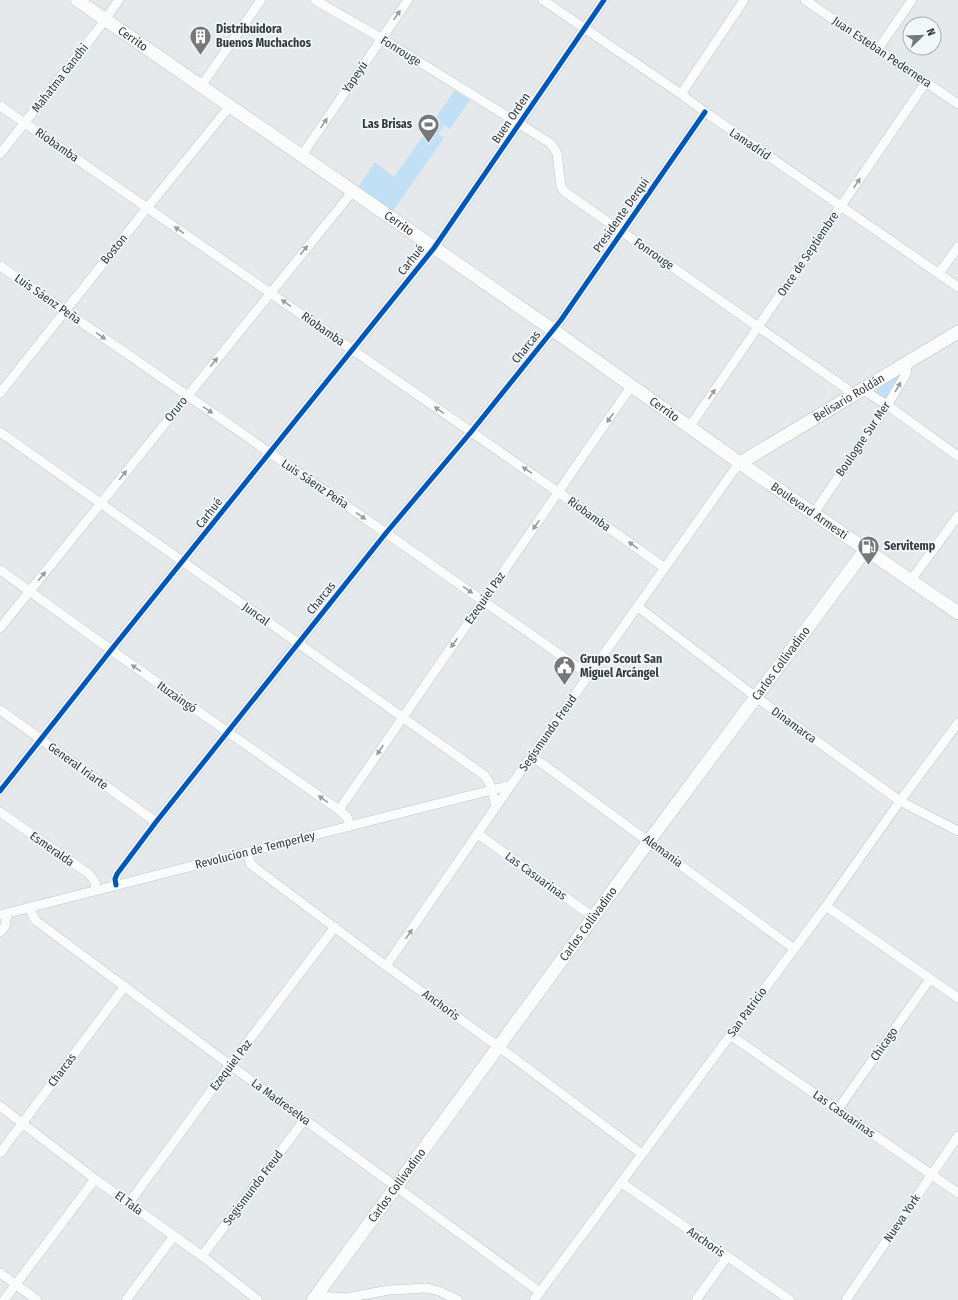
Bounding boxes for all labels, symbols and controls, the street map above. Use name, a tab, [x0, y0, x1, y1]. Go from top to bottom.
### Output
one-way arrow	[393, 10, 401, 21]
street label: Juan Esteban Pedernera	[830, 14, 934, 90]
north arrow	[902, 16, 942, 56]
place label: Distribuidora Buenos Muchachos	[216, 22, 312, 50]
building icon: Distribuidora Buenos Muchachos	[188, 23, 214, 56]
street label: Cerrito	[115, 24, 151, 54]
text: N	[923, 27, 938, 38]
street label: Fonrouge	[378, 33, 424, 69]
street label: Mahatma Gandhi	[29, 41, 91, 115]
street label: Yapeyú	[339, 59, 371, 95]
street label: Buen Orden	[489, 90, 533, 146]
sports icon: Las Brisas	[415, 111, 441, 144]
one-way arrow	[320, 117, 328, 128]
place label: Las Brisas	[362, 117, 413, 131]
street label: Riobamba	[33, 125, 81, 165]
street label: Lamadrid	[727, 125, 773, 163]
street label: Presidente Derqui	[590, 175, 652, 255]
one-way arrow	[853, 178, 861, 188]
street label: Cerrito	[381, 208, 417, 239]
street label: Once de Septiembre	[774, 209, 842, 299]
one-way arrow	[174, 226, 184, 234]
street label: Boston	[98, 231, 130, 267]
street label: Fonrouge	[631, 235, 677, 273]
street label: Carhué	[395, 242, 427, 278]
one-way arrow	[300, 245, 309, 256]
street label: Luis Sáenz Peña	[12, 271, 84, 327]
one-way arrow	[281, 299, 292, 307]
street label: Riobamba	[299, 309, 347, 349]
street label: Charcas	[509, 328, 543, 366]
one-way arrow	[96, 332, 107, 340]
one-way arrow	[209, 357, 218, 368]
street label: Belisario Roldán	[811, 371, 887, 424]
one-way arrow	[894, 381, 901, 393]
one-way arrow	[708, 389, 716, 399]
street label: Oruro	[162, 394, 190, 424]
street label: Cerrito	[647, 394, 682, 425]
street label: Boulogne Sur Mer	[833, 398, 894, 479]
one-way arrow	[203, 406, 213, 414]
one-way arrow	[434, 406, 444, 414]
one-way arrow	[606, 412, 614, 423]
street label: Luis Sáenz Peña	[279, 456, 351, 512]
one-way arrow	[522, 466, 532, 474]
one-way arrow	[119, 469, 128, 480]
street label: Boulevard Armesti	[768, 479, 851, 542]
street label: Riobamba	[565, 494, 613, 534]
street label: Carhué	[193, 495, 225, 531]
one-way arrow	[356, 512, 366, 520]
one-way arrow	[532, 519, 540, 530]
fuel station icon: Servitemp	[855, 533, 881, 566]
place label: Servitemp	[884, 539, 936, 553]
one-way arrow	[628, 541, 639, 549]
street label: Ezequiel Paz	[462, 569, 508, 627]
one-way arrow	[37, 570, 46, 581]
street label: Charcas	[304, 579, 338, 617]
one-way arrow	[462, 586, 473, 594]
street label: Juncal	[240, 600, 272, 628]
street label: Carlos Collivadino	[749, 624, 813, 703]
one-way arrow	[450, 638, 458, 648]
place label: Grupo Scout San Miguel Arcángel	[580, 652, 662, 680]
public building icon: Grupo Scout San Miguel Arcángel	[552, 653, 578, 686]
one-way arrow	[131, 664, 142, 672]
street label: Ituzaingó	[155, 678, 199, 716]
street label: Segismundo Freud	[516, 692, 580, 774]
street label: Dinamarca	[769, 704, 819, 746]
street label: General Iriarte	[45, 740, 111, 792]
one-way arrow	[376, 745, 384, 755]
one-way arrow	[318, 795, 329, 803]
street label: Revolucion de Temperley	[194, 828, 317, 872]
street label: Esmeralda	[27, 829, 77, 869]
street label: Alemania	[640, 832, 686, 870]
street label: Las Casuarinas	[503, 849, 569, 903]
street label: Carlos Collivadino	[557, 884, 620, 964]
one-way arrow	[405, 928, 412, 940]
street label: San Patricio	[724, 984, 770, 1040]
street label: Anchoris	[420, 987, 462, 1023]
street label: Chicago	[867, 1024, 901, 1064]
street label: Ezequiel Paz	[207, 1037, 255, 1093]
street label: Charcas	[45, 1051, 79, 1089]
street label: La Madreselva	[249, 1076, 313, 1128]
street label: Las Casuarinas	[810, 1087, 878, 1141]
street label: Carlos Collivadino	[365, 1146, 429, 1225]
street label: Segismundo Freud	[220, 1148, 286, 1228]
street label: El Tala	[112, 1188, 146, 1218]
street label: Nueva York	[881, 1191, 923, 1245]
street label: Anchoris	[684, 1224, 728, 1260]

